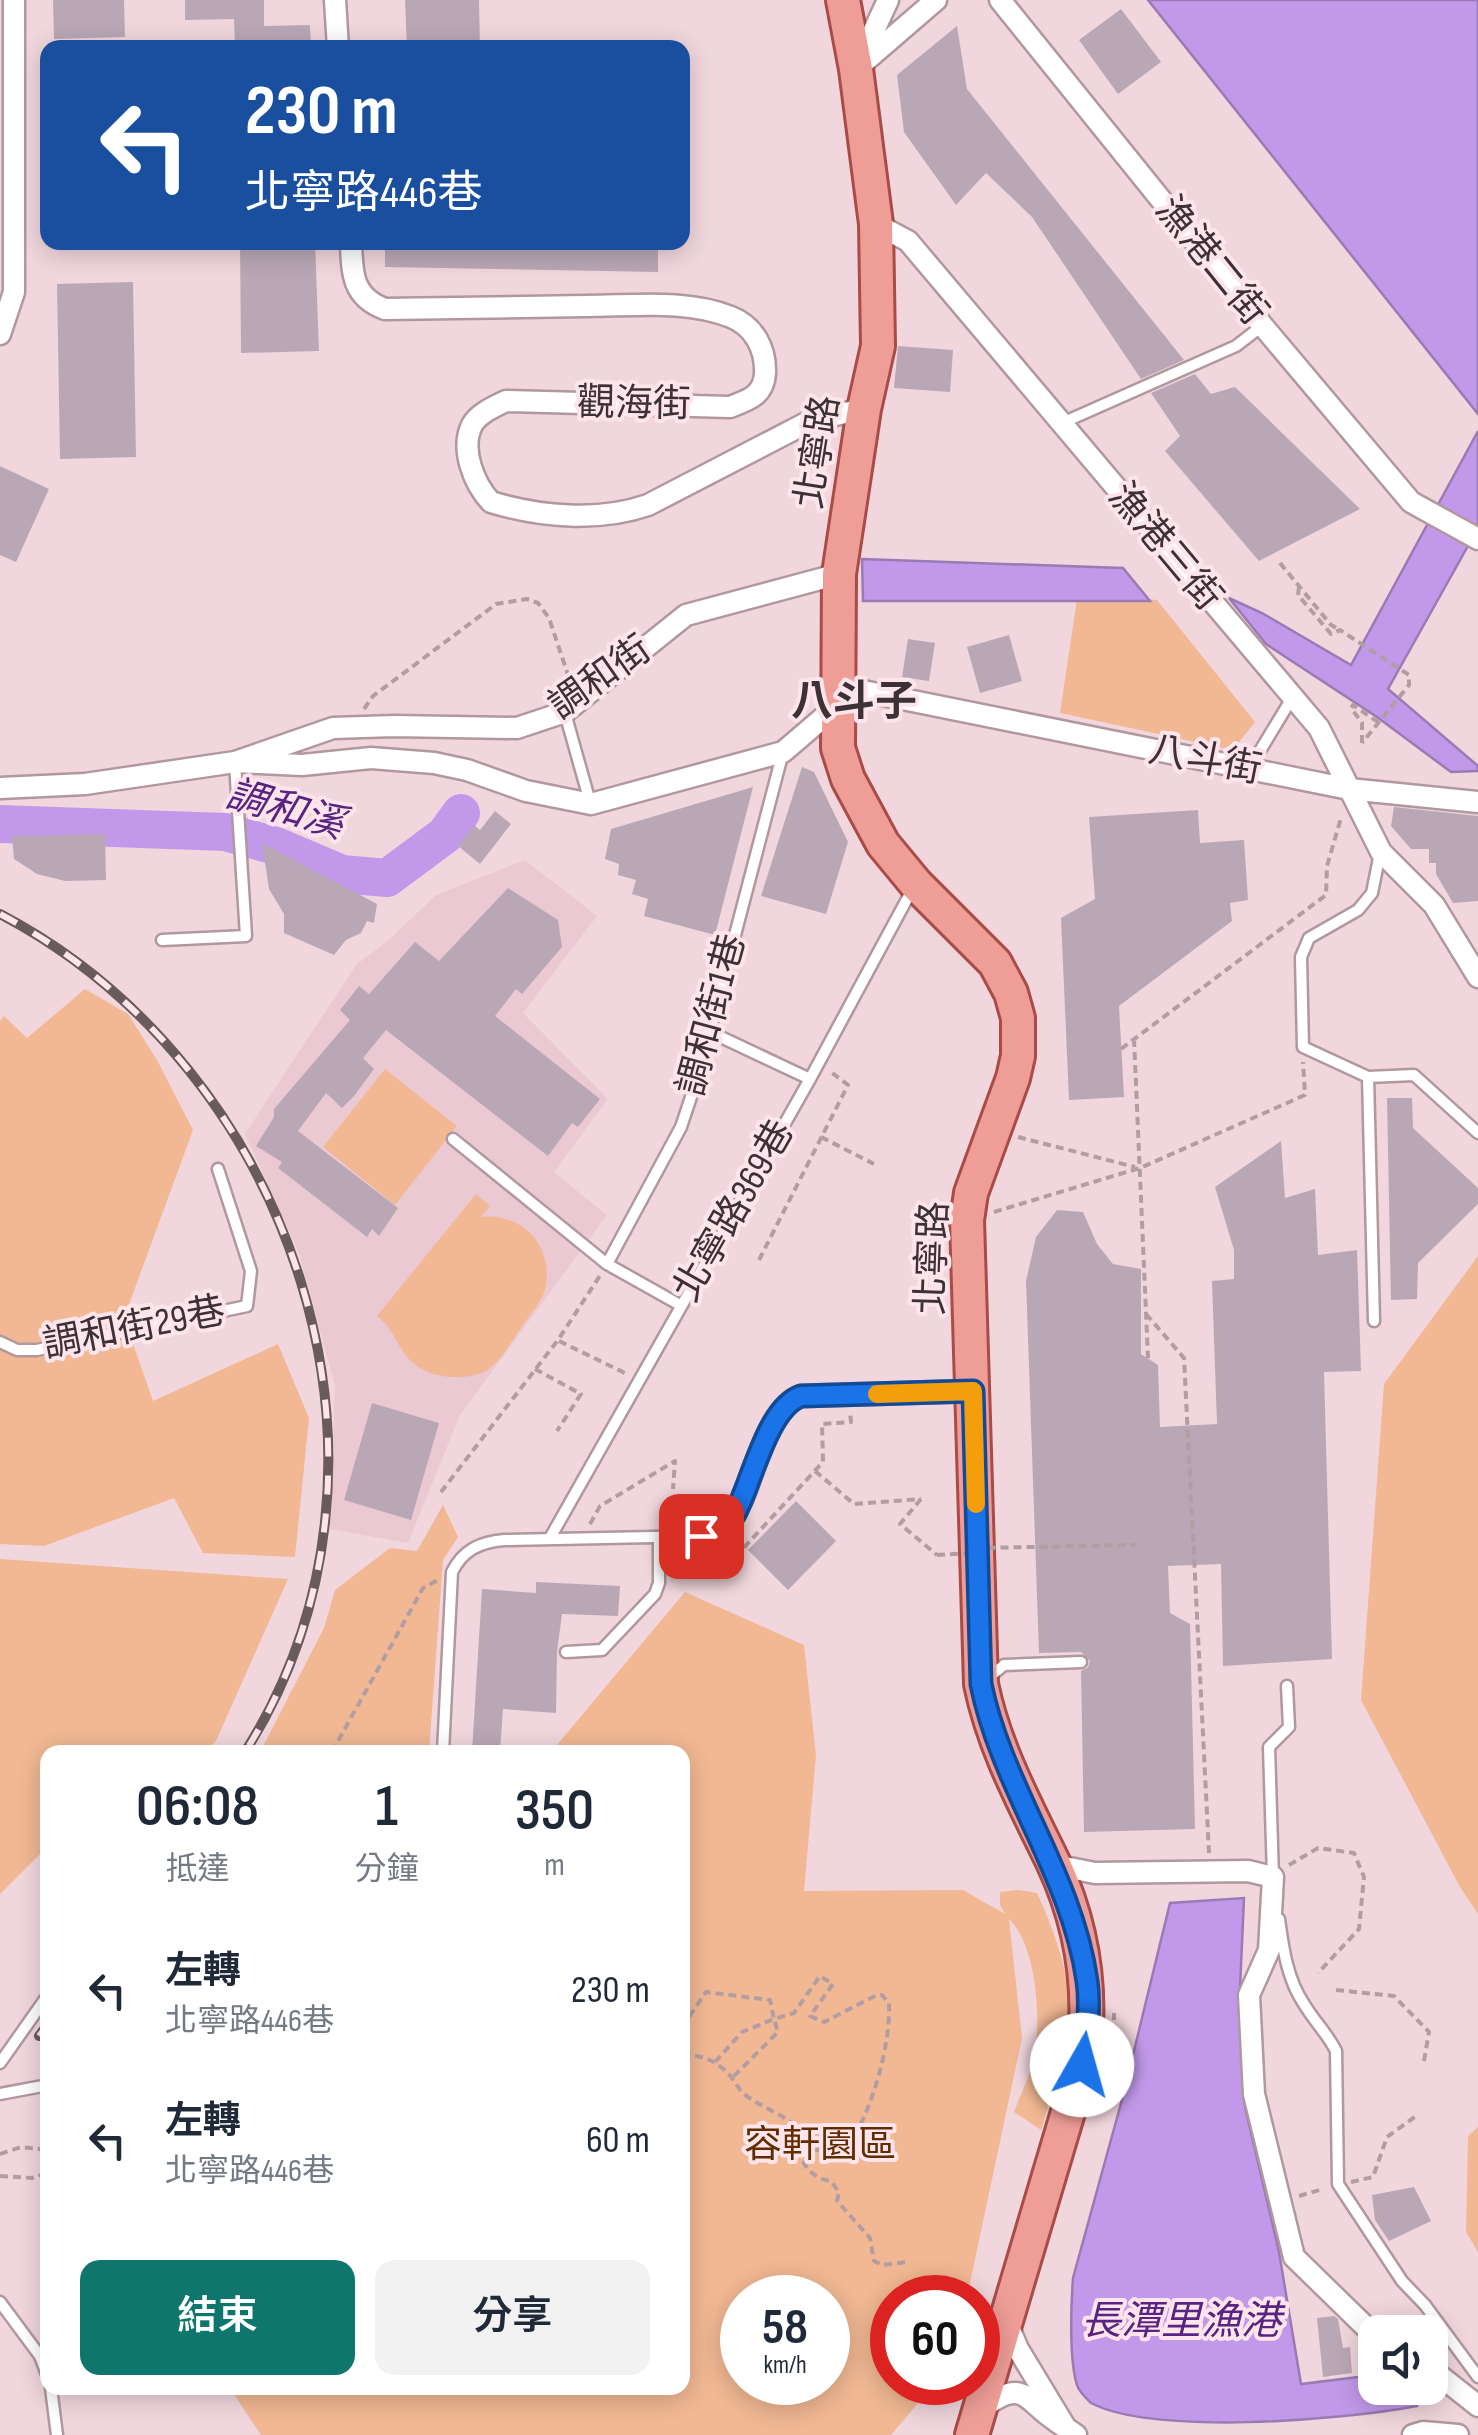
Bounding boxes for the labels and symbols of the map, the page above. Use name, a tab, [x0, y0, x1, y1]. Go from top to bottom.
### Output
street label: 漁港二街	[1146, 188, 1276, 334]
street label: 觀海街	[577, 381, 691, 427]
street label: 北寧路	[787, 392, 849, 512]
street label: 漁港三街	[1099, 474, 1231, 620]
street label: 調和街	[540, 627, 660, 729]
district label: 八斗子	[791, 677, 917, 728]
street label: 八斗街	[1145, 727, 1265, 793]
water label: 調和溪	[221, 770, 354, 851]
street label: 調和街1巷	[669, 929, 755, 1101]
street label: 北寧路369巷	[664, 1113, 804, 1309]
street label: 北寧路	[909, 1200, 957, 1316]
street label: 調和街29巷	[39, 1288, 229, 1368]
pin	[659, 1494, 744, 1579]
position arrow	[1030, 2013, 1134, 2117]
park label: 容軒園區	[744, 2123, 896, 2168]
speed limit sign: 60	[870, 2275, 1000, 2405]
water label: 長潭里漁港	[1081, 2298, 1286, 2346]

